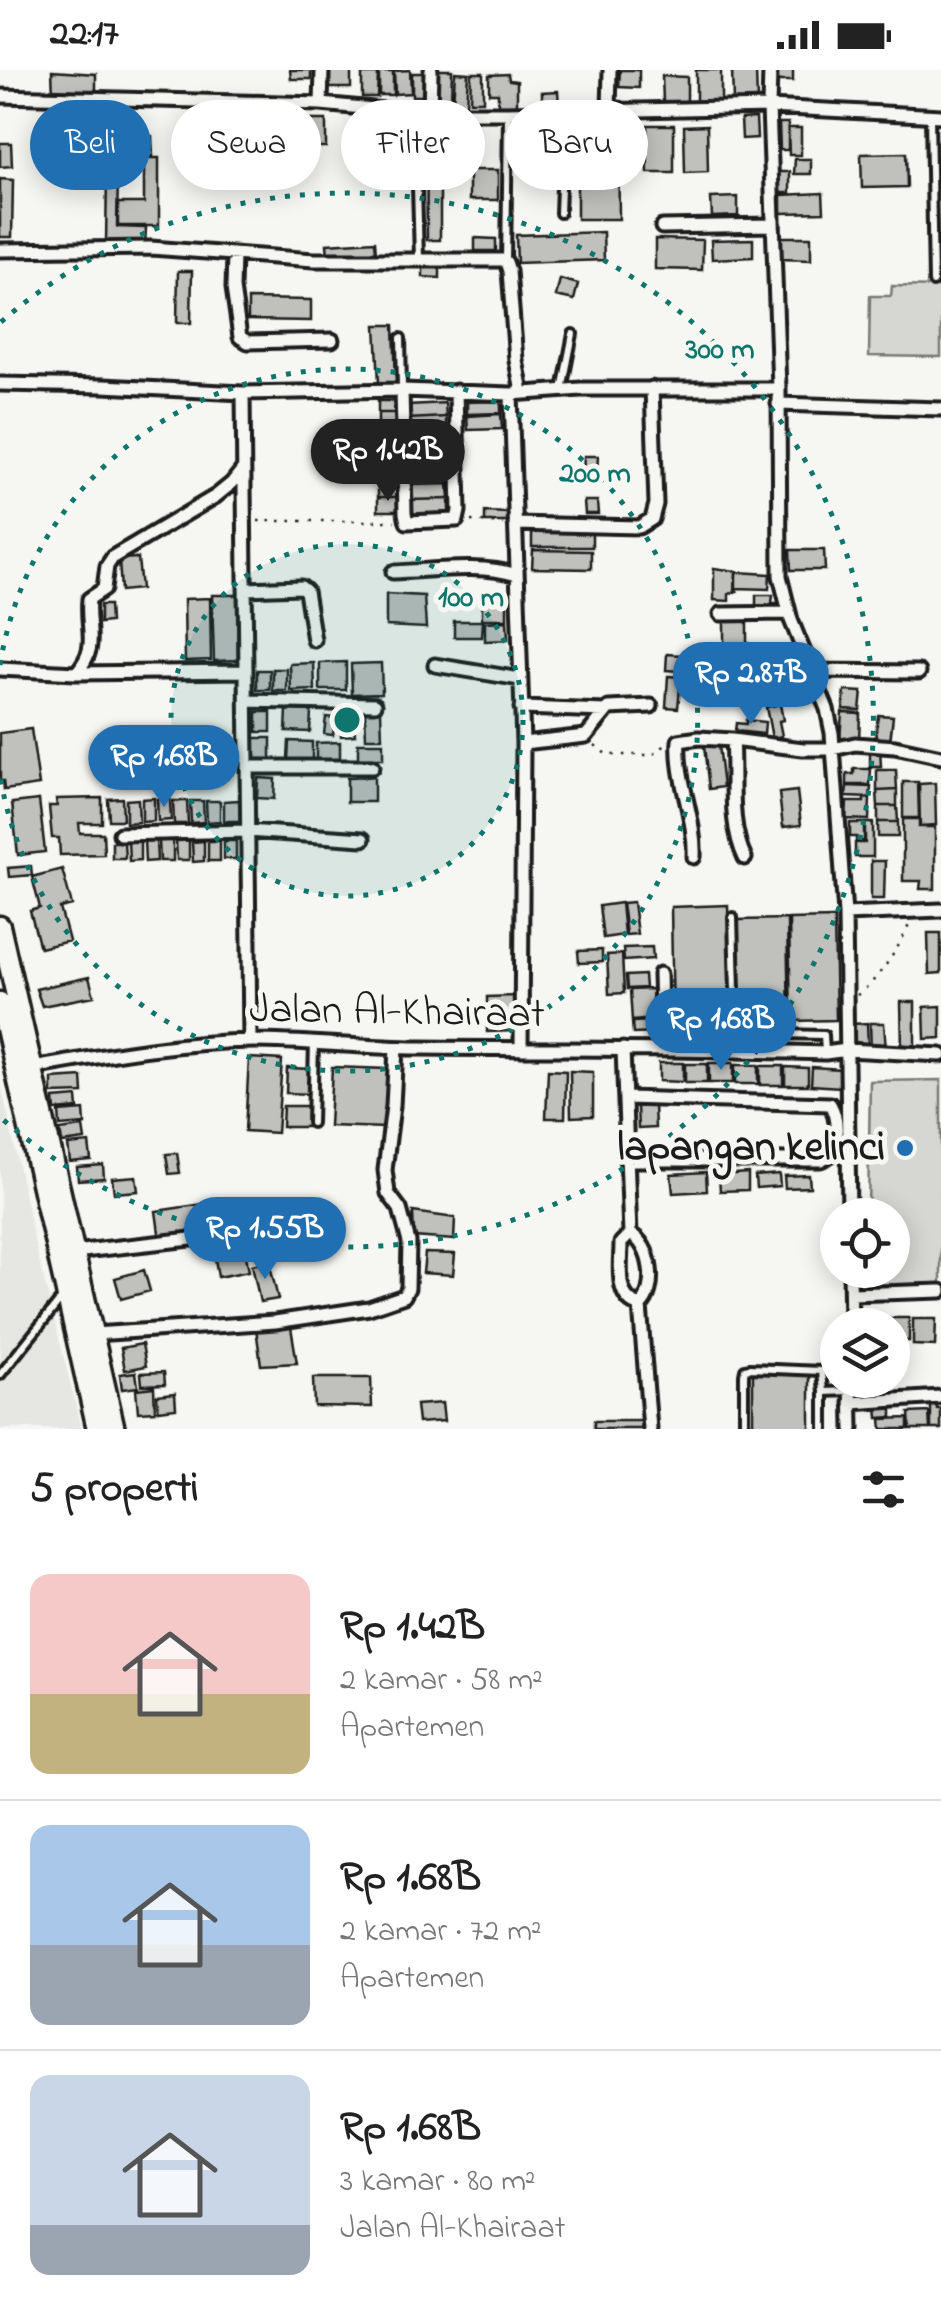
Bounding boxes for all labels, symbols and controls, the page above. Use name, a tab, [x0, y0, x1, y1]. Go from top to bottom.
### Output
text: 22:17	[50, 7, 119, 63]
chip: Beli	[30, 100, 151, 190]
chip: Sewa	[171, 100, 321, 190]
chip: Filter	[341, 100, 485, 190]
chip: Baru	[505, 100, 648, 190]
text: 300 m	[684, 329, 755, 373]
pin: Rp 1.42B	[285, 419, 491, 504]
text: Rp 1.42B	[333, 428, 443, 475]
text: 200 m	[558, 453, 631, 497]
text: 100 m	[438, 577, 504, 621]
pin: Rp 2.87B	[648, 642, 854, 727]
text: Rp 2.87B	[695, 651, 807, 698]
centre of rings	[329, 702, 365, 738]
pin: Rp 1.68B	[61, 725, 267, 810]
text: Rp 1.68B	[110, 734, 218, 781]
street label: Jalan Al-Khairaat	[249, 980, 545, 1046]
pin: Rp 1.68B	[618, 988, 824, 1073]
text: Rp 1.68B	[667, 997, 775, 1044]
place label: lapangan kelinci	[618, 1118, 885, 1180]
marker: lapangan kelinci	[894, 1137, 916, 1159]
pin: Rp 1.55B	[162, 1197, 368, 1282]
map controls	[820, 1198, 910, 1398]
button: locate	[820, 1198, 910, 1288]
text: Rp 1.55B	[206, 1206, 324, 1253]
button: layers	[820, 1308, 910, 1398]
text: 5 properti	[30, 1459, 199, 1520]
icon: filters	[856, 1462, 911, 1517]
text: Rp 1.42B	[340, 1597, 485, 1658]
icon: home	[110, 1614, 230, 1734]
text: 2 kamar · 58 m²	[340, 1658, 543, 1705]
text: Apartemen	[340, 1705, 484, 1752]
text: Rp 1.68B	[340, 1848, 481, 1909]
icon: home	[110, 1865, 230, 1985]
text: 2 kamar · 72 m²	[340, 1909, 541, 1956]
text: Apartemen	[340, 1956, 484, 2003]
text: Rp 1.68B	[340, 2098, 481, 2159]
icon: home	[110, 2115, 230, 2235]
text: 3 kamar · 80 m²	[340, 2159, 536, 2206]
text: Jalan Al-Khairaat	[340, 2206, 565, 2253]

